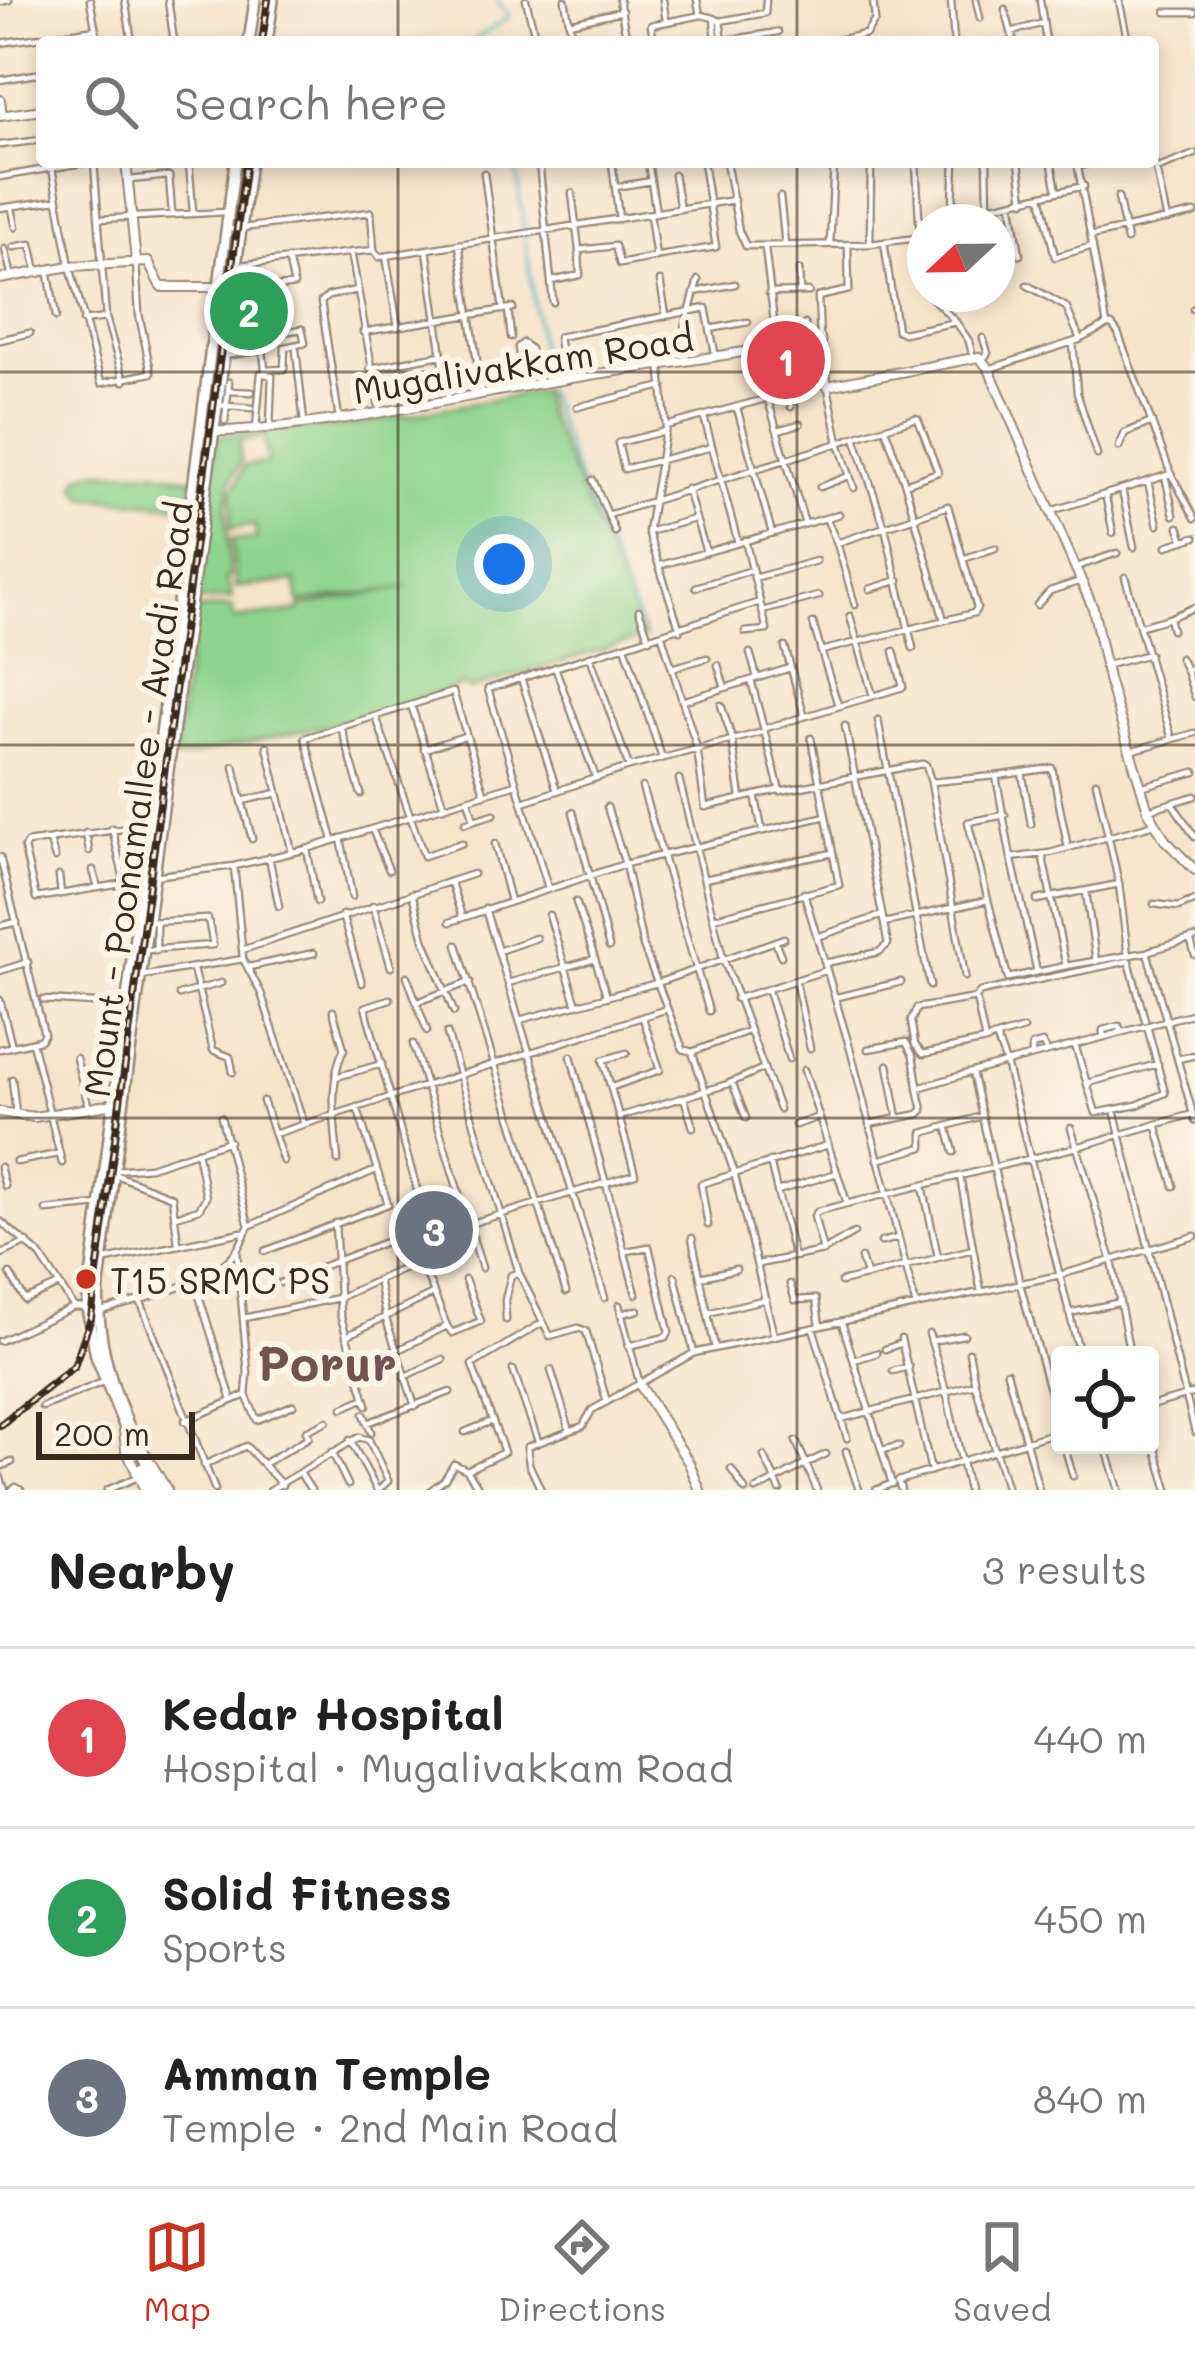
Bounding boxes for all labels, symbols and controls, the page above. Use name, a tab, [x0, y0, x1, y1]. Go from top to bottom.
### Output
search box	[36, 36, 1159, 168]
icon: search	[78, 69, 144, 135]
text: Search here	[174, 73, 448, 131]
north arrow	[907, 204, 1015, 312]
pin: 2	[210, 266, 288, 356]
street label: Mugalivakkam Road	[350, 313, 696, 413]
pin: 1	[747, 315, 825, 405]
street label: Mount - Poonamallee - Avadi Road	[72, 498, 202, 1100]
your location	[474, 534, 534, 594]
pin: 3	[395, 1185, 473, 1275]
place label: T15 SRMC PS	[110, 1256, 330, 1303]
marker: T15 SRMC PS	[73, 1266, 99, 1292]
district label: Porur	[257, 1331, 397, 1393]
map controls	[1051, 1346, 1159, 1454]
button: locate	[1051, 1346, 1159, 1454]
scale bar	[36, 1406, 195, 1459]
text: 200 m	[54, 1411, 150, 1454]
text: Nearby	[48, 1535, 235, 1602]
text: 3 results	[982, 1543, 1147, 1594]
text: Kedar Hospital	[162, 1683, 504, 1741]
text: 1	[78, 1712, 96, 1763]
text: 440 m	[1034, 1712, 1147, 1763]
text: Hospital · Mugalivakkam Road	[162, 1741, 734, 1792]
text: Solid Fitness	[162, 1863, 452, 1921]
text: 2	[76, 1892, 98, 1943]
text: 450 m	[1034, 1892, 1147, 1943]
text: Sports	[162, 1921, 287, 1972]
text: Amman Temple	[162, 2043, 491, 2101]
text: 3	[75, 2072, 99, 2123]
text: 840 m	[1033, 2072, 1147, 2123]
text: Temple · 2nd Main Road	[162, 2101, 618, 2152]
tab: Map	[144, 2214, 211, 2329]
tab: Directions	[498, 2214, 666, 2329]
tab: Saved	[953, 2214, 1051, 2329]

